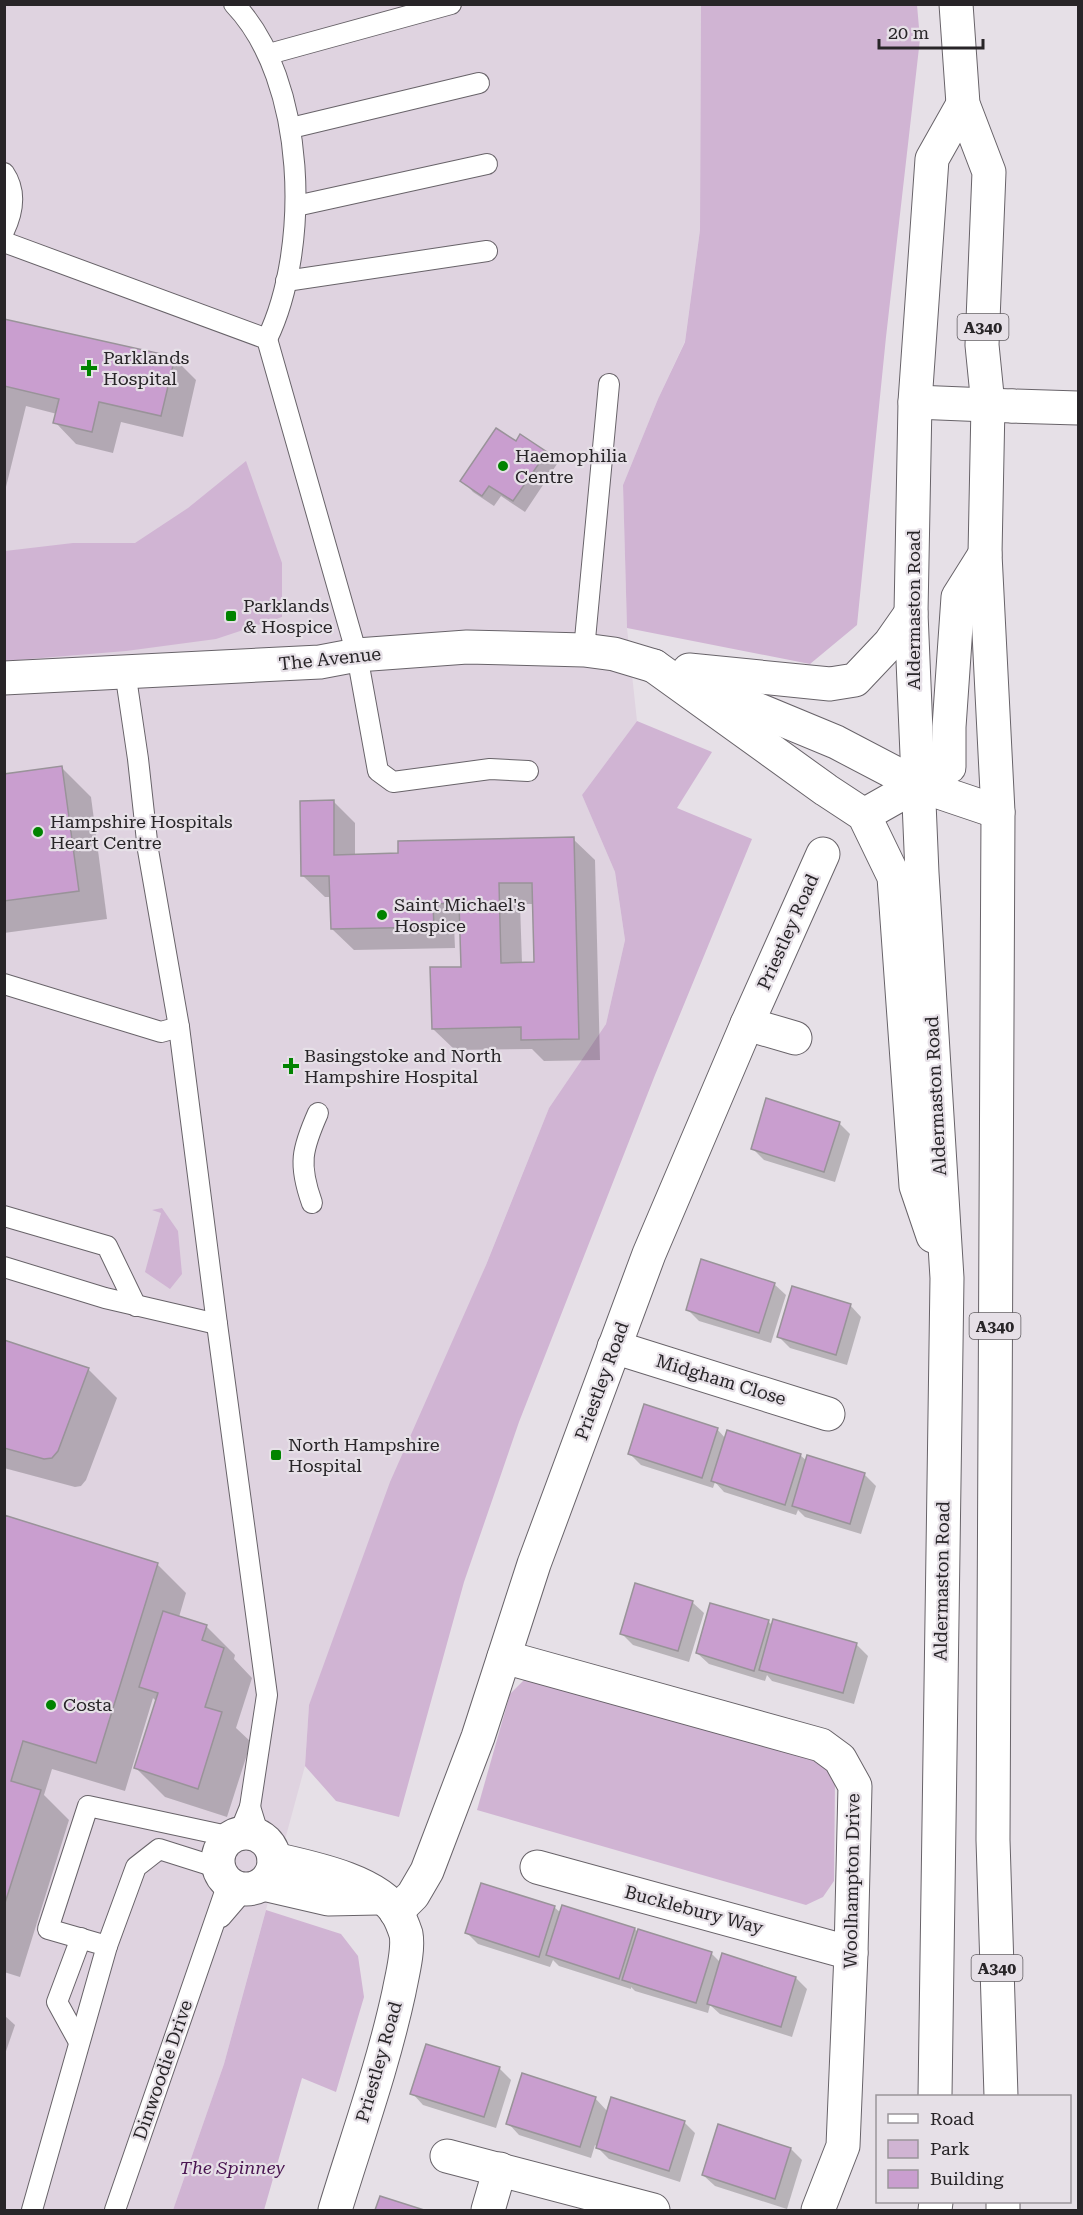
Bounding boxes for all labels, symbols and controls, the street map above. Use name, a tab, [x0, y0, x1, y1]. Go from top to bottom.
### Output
scale bar	[879, 12, 982, 50]
text: 20 m	[888, 22, 929, 43]
road number: A340	[958, 314, 1008, 340]
place label: Parklands Hospital	[103, 347, 189, 389]
marker: Parklands Hospital	[80, 359, 98, 377]
place label: Haemophilia Centre	[515, 445, 627, 487]
marker: Haemophilia Centre	[496, 459, 510, 473]
street label: Aldermaston Road	[903, 530, 924, 690]
place label: Parklands & Hospice	[243, 595, 333, 637]
marker: Parklands & Hospice	[224, 609, 238, 623]
street label: The Avenue	[278, 643, 382, 674]
place label: Hampshire Hospitals Heart Centre	[50, 811, 233, 853]
marker: Hampshire Hospitals Heart Centre	[31, 825, 45, 839]
street label: Priestley Road	[753, 870, 823, 993]
place label: Saint Michael's Hospice	[394, 894, 526, 936]
marker: Saint Michael's Hospice	[375, 908, 389, 922]
street label: Aldermaston Road	[921, 1015, 950, 1176]
place label: Basingstoke and North Hampshire Hospital	[304, 1045, 502, 1087]
marker: Basingstoke and North Hampshire Hospital	[282, 1057, 300, 1075]
road number: A340	[970, 1313, 1020, 1339]
street label: Priestley Road	[570, 1318, 633, 1443]
street label: Midgham Close	[654, 1350, 789, 1409]
place label: North Hampshire Hospital	[288, 1434, 440, 1476]
marker: North Hampshire Hospital	[269, 1448, 283, 1462]
street label: Aldermaston Road	[930, 1500, 953, 1661]
place label: Costa	[63, 1694, 112, 1715]
marker: Costa	[44, 1698, 58, 1712]
street label: Woolhampton Drive	[839, 1793, 864, 1969]
street label: Bucklebury Way	[623, 1881, 766, 1938]
road number: A340	[972, 1955, 1022, 1981]
street label: Dinwoodie Drive	[129, 1997, 196, 2142]
street label: Priestley Road	[351, 1999, 406, 2125]
legend	[876, 2095, 1071, 2203]
text: Road	[930, 2108, 975, 2129]
text: Park	[930, 2138, 970, 2159]
park label: The Spinney	[179, 2157, 285, 2178]
text: Building	[930, 2168, 1004, 2189]

